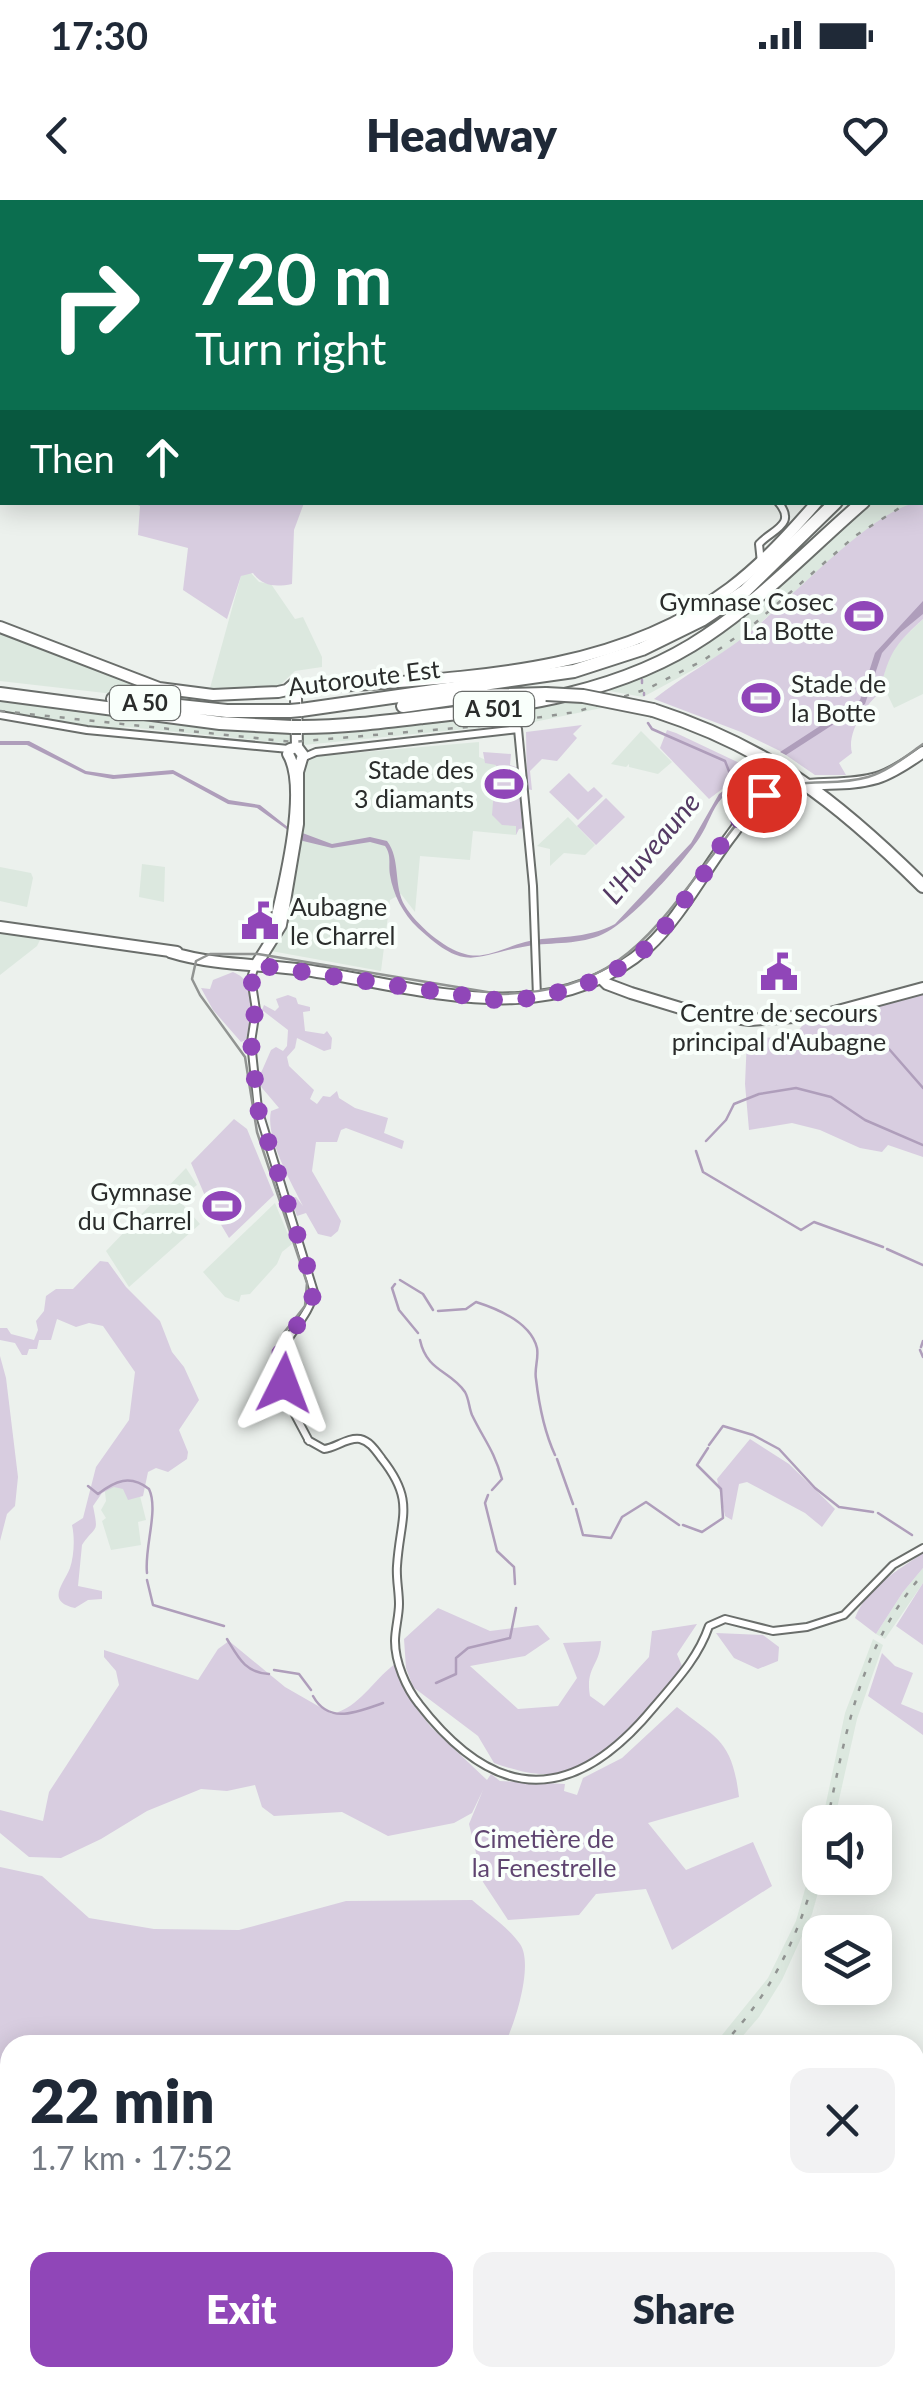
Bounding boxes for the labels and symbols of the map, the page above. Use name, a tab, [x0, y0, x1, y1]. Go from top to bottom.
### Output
place label: Gymnase Cosec La Botte	[659, 586, 834, 645]
sports icon: Gymnase Cosec La Botte	[843, 595, 885, 637]
street label: Autoroute Est	[286, 653, 442, 701]
place label: Stade de la Botte	[791, 668, 886, 727]
sports icon: Stade de la Botte	[740, 677, 782, 719]
road number: A 50	[110, 686, 180, 720]
road number: A 501	[454, 692, 534, 726]
pin	[722, 753, 807, 838]
place label: Stade des 3 diamants	[354, 754, 474, 813]
sports icon: Stade des 3 diamants	[483, 763, 525, 805]
water label: L'Huveaune	[594, 785, 706, 910]
place label: Aubagne le Charrel	[290, 891, 395, 950]
public building icon: Aubagne le Charrel	[239, 900, 281, 942]
public building icon: Centre de secours principal d'Aubagne	[758, 951, 800, 993]
place label: Centre de secours principal d'Aubagne	[672, 997, 886, 1056]
place label: Gymnase du Charrel	[78, 1176, 192, 1235]
sports icon: Gymnase du Charrel	[201, 1185, 243, 1227]
position arrow	[232, 1331, 336, 1435]
park label: Cimetière de la Fenestrelle	[472, 1823, 616, 1882]

